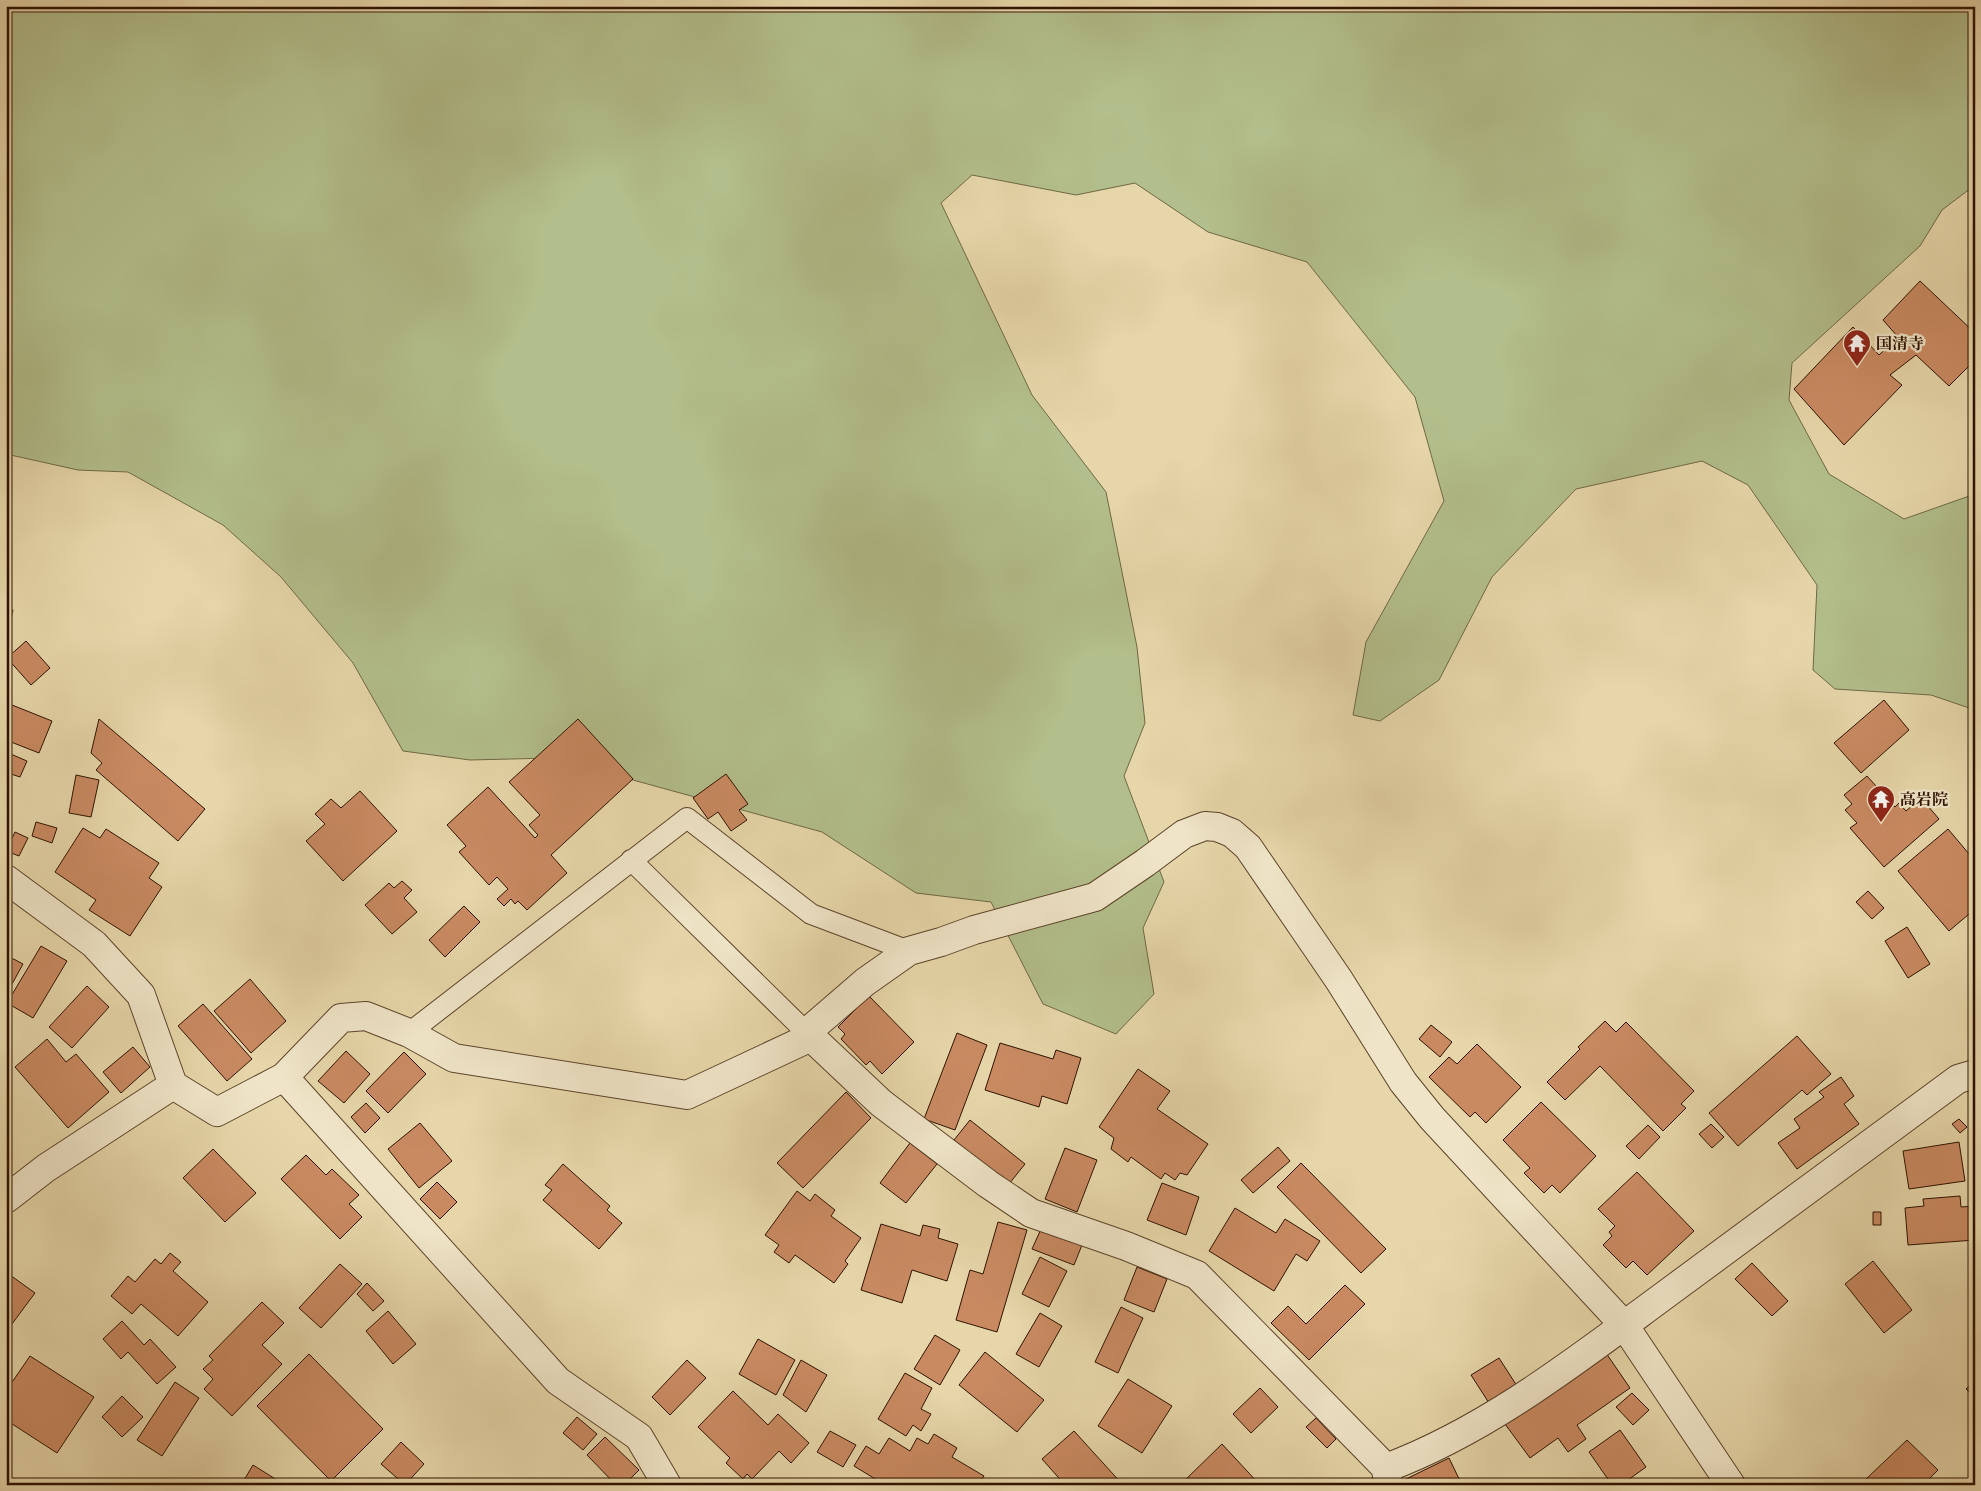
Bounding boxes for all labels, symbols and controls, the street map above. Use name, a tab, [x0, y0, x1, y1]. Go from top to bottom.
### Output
temple icon: 国清寺	[1842, 328, 1872, 367]
place label: 国清寺	[1876, 334, 1924, 353]
temple icon: 高岩院	[1866, 784, 1896, 823]
place label: 高岩院	[1900, 790, 1948, 809]

